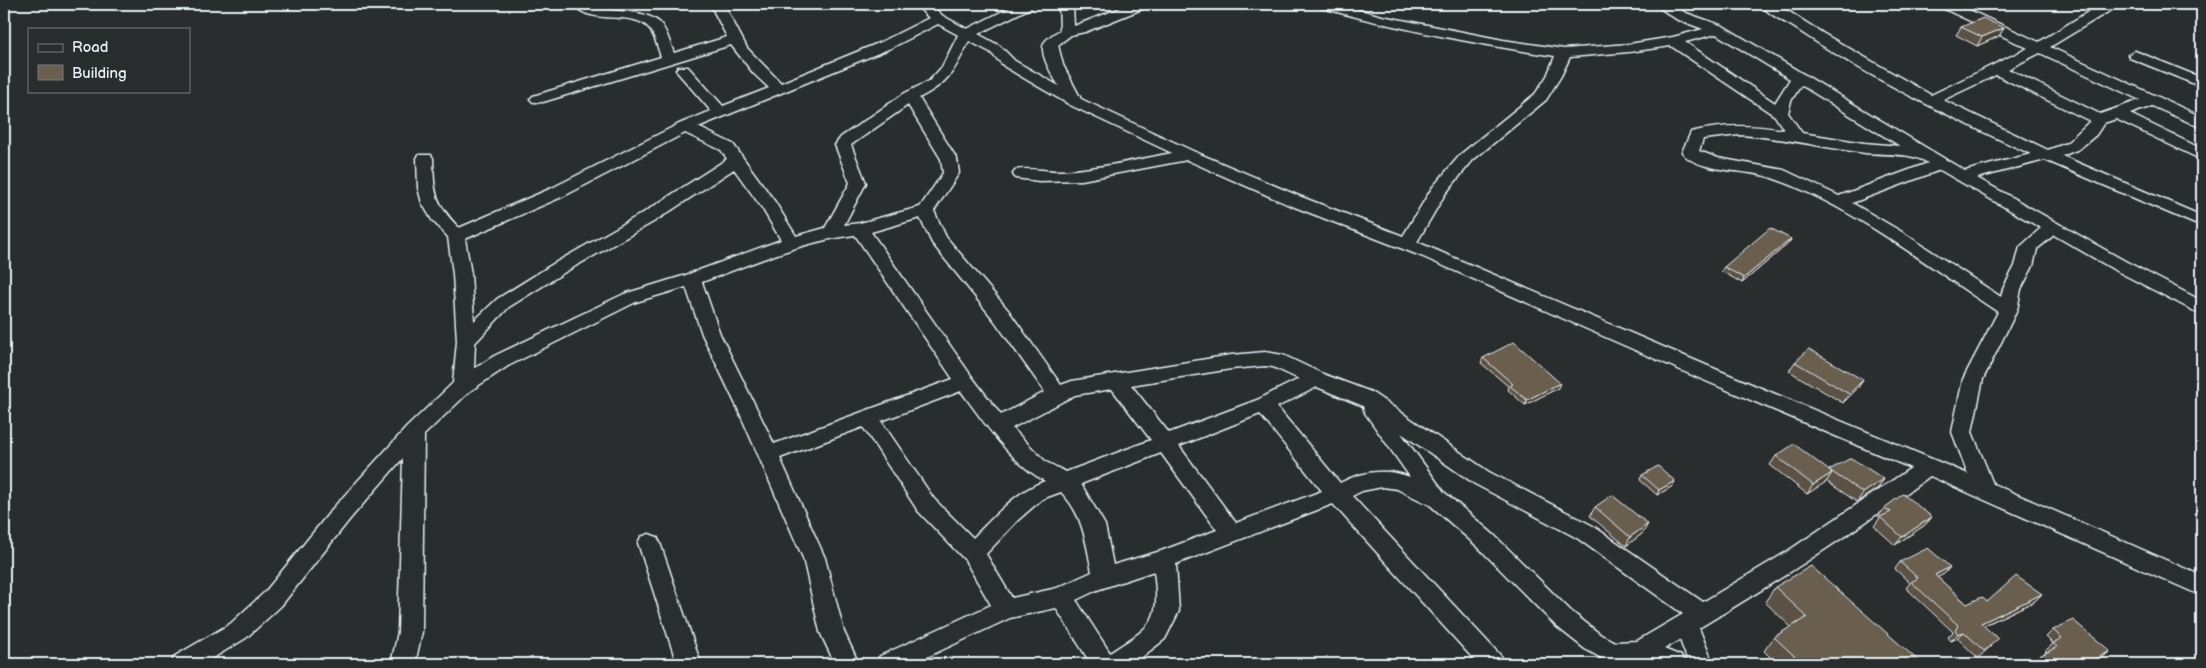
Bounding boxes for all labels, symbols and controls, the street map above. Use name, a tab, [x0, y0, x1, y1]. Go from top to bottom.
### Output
legend	[28, 28, 190, 92]
text: Road	[72, 38, 108, 57]
text: Building	[72, 64, 127, 83]

